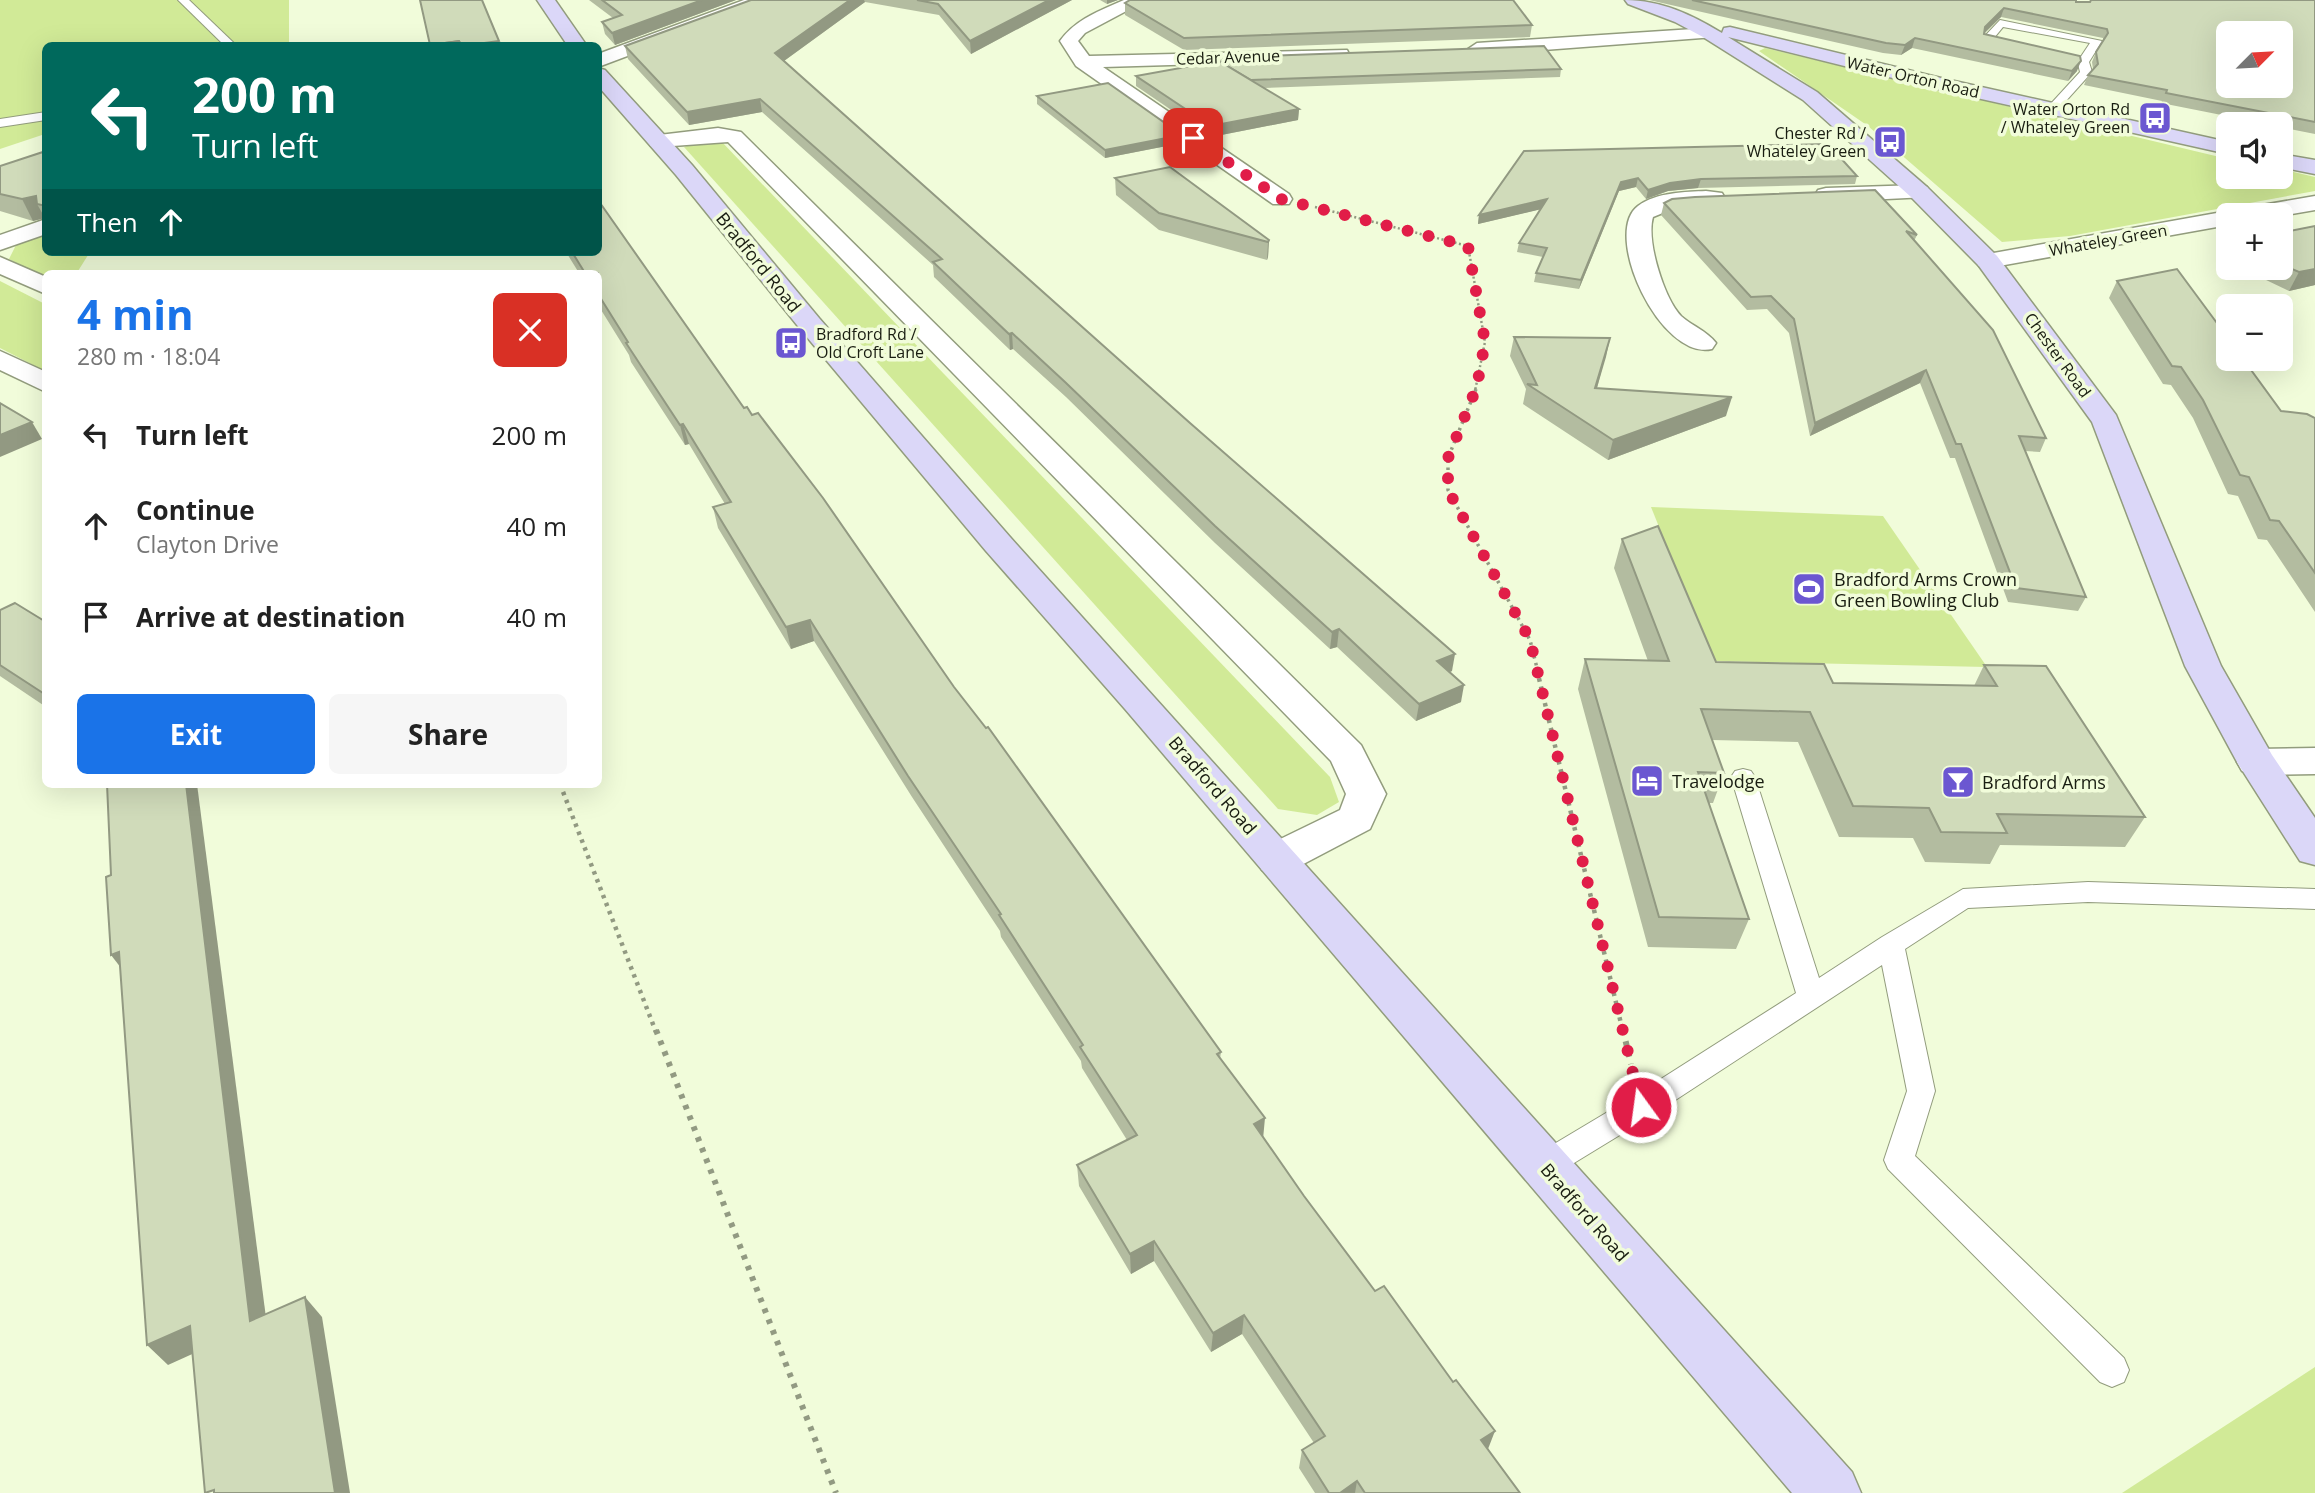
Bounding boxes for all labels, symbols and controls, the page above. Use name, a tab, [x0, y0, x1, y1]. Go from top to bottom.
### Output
north arrow	[2216, 21, 2292, 98]
map controls	[2216, 21, 2293, 371]
street label: Cedar Avenue	[1176, 44, 1280, 70]
street label: Water Orton Road	[1845, 51, 1981, 103]
text: 200 m	[192, 61, 337, 127]
icon: left	[77, 70, 168, 161]
place label: Water Orton Rd / Whateley Green	[2001, 98, 2130, 138]
bus stop icon: Water Orton Rd / Whateley Green	[2136, 99, 2174, 137]
pin	[1163, 108, 1223, 168]
button: sound	[2216, 112, 2293, 189]
icon: arrive	[1174, 119, 1212, 157]
place label: Chester Rd / Whateley Green	[1747, 122, 1866, 162]
bus stop icon: Chester Rd / Whateley Green	[1871, 123, 1909, 161]
text: Turn left	[192, 124, 318, 167]
icon: ahead	[152, 203, 190, 241]
button: +	[2216, 203, 2293, 280]
text: Then	[77, 204, 138, 240]
street label: Bradford Road	[711, 207, 807, 317]
street label: Whateley Green	[2047, 219, 2169, 261]
text: 4 min	[77, 285, 194, 342]
button: close	[493, 293, 567, 367]
button: −	[2216, 294, 2293, 371]
street label: Chester Road	[2020, 308, 2096, 402]
place label: Bradford Rd / Old Croft Lane	[816, 323, 924, 363]
bus stop icon: Bradford Rd / Old Croft Lane	[772, 324, 810, 362]
text: 280 m · 18:04	[77, 340, 220, 372]
icon: left	[77, 416, 115, 454]
text: Turn left	[136, 417, 248, 453]
text: 200 m	[492, 417, 567, 453]
text: Continue	[136, 492, 255, 528]
icon: ahead	[77, 507, 115, 545]
text: 40 m	[506, 508, 567, 544]
text: Clayton Drive	[136, 528, 279, 560]
place label: Bradford Arms Crown Green Bowling Club	[1834, 567, 2017, 612]
sports icon: Bradford Arms Crown Green Bowling Club	[1790, 570, 1828, 608]
icon: arrive	[77, 598, 115, 636]
text: Arrive at destination	[136, 599, 405, 635]
text: 40 m	[506, 599, 567, 635]
button: Exit	[77, 694, 315, 774]
button: Share	[329, 694, 567, 774]
street label: Bradford Road	[1164, 731, 1262, 839]
hotel icon: Travelodge	[1628, 762, 1666, 800]
bar icon: Bradford Arms	[1939, 763, 1977, 801]
place label: Travelodge	[1672, 769, 1765, 793]
place label: Bradford Arms	[1982, 770, 2106, 794]
position arrow	[1604, 1070, 1678, 1144]
street label: Bradford Road	[1536, 1158, 1634, 1266]

